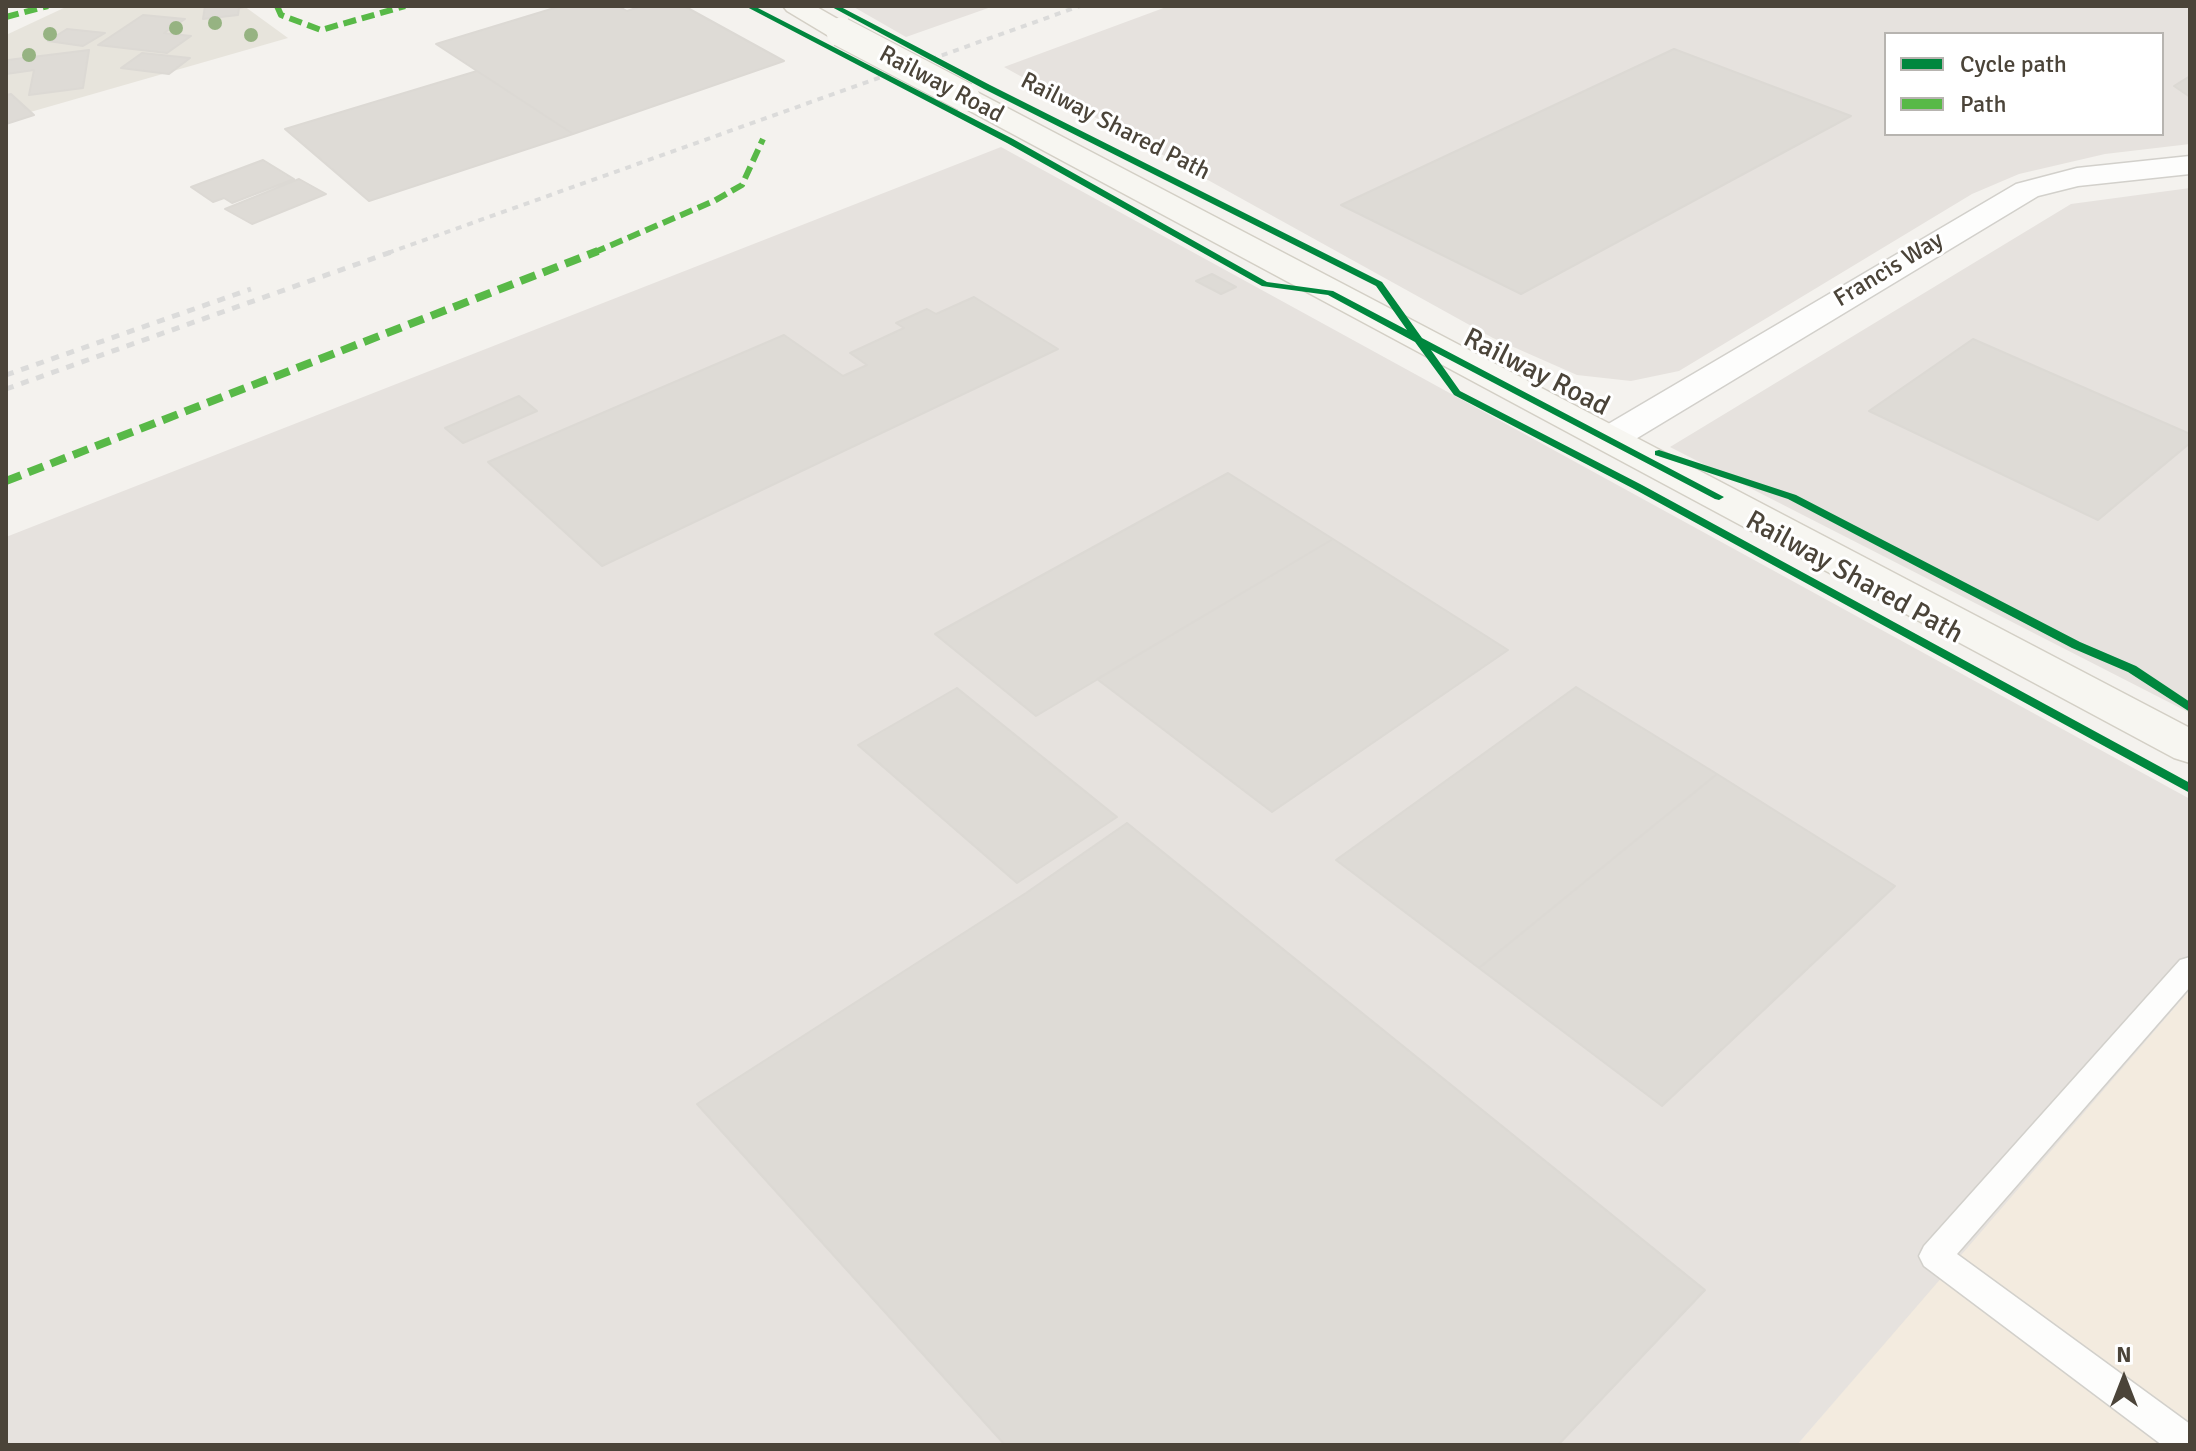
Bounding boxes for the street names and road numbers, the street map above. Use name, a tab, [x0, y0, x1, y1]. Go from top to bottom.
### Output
street label: Railway Road	[874, 40, 1008, 130]
street label: Railway Shared Path	[1015, 67, 1215, 187]
street label: Francis Way	[1829, 226, 1949, 314]
street label: Railway Road	[1457, 322, 1615, 424]
street label: Railway Shared Path	[1739, 504, 1969, 652]

